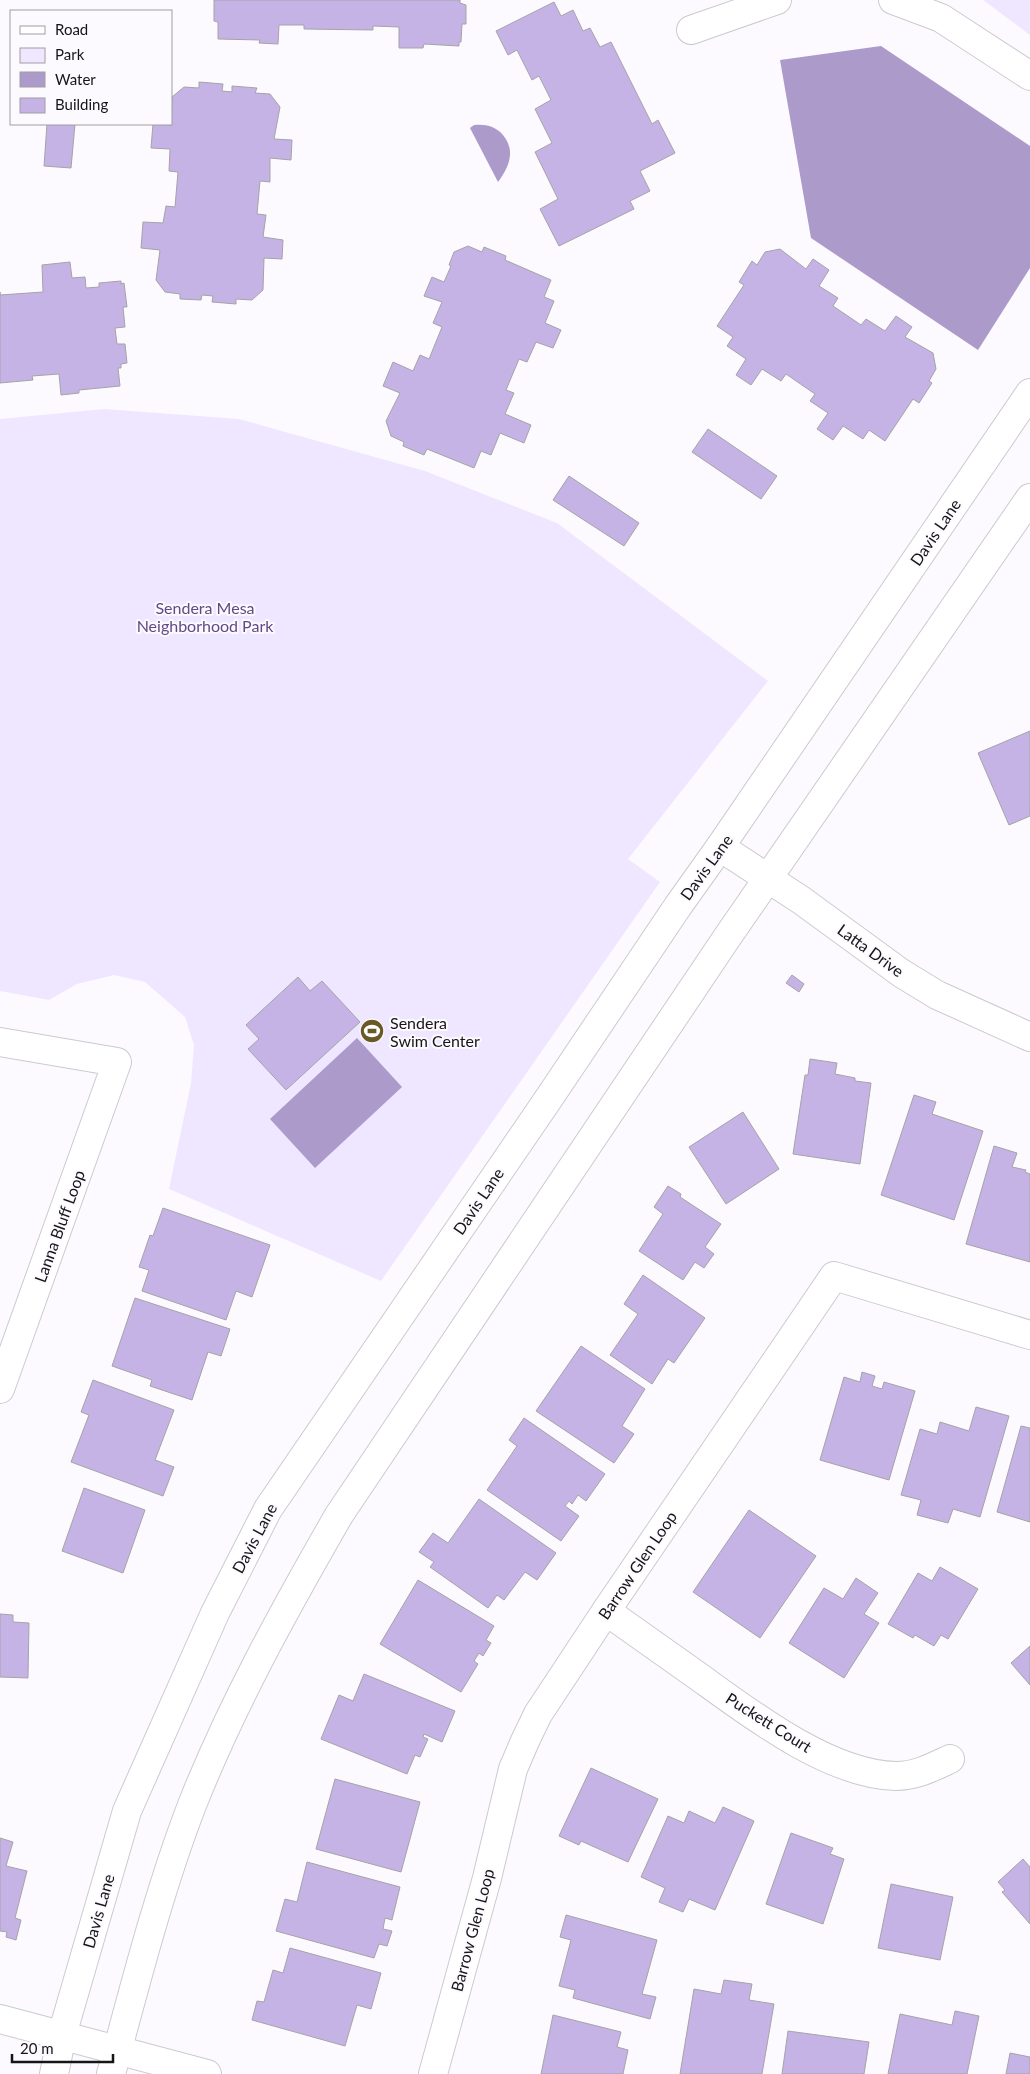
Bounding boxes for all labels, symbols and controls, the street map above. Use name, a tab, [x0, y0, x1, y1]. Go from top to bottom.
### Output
legend	[10, 10, 172, 125]
text: Road	[55, 20, 88, 38]
text: Park	[55, 45, 85, 63]
text: Water	[55, 70, 96, 88]
text: Building	[55, 95, 108, 113]
street label: Davis Lane	[906, 495, 964, 569]
park label: Sendera Mesa Neighborhood Park	[137, 598, 274, 635]
street label: Davis Lane	[676, 831, 736, 903]
street label: Latta Drive	[834, 920, 908, 980]
place label: Sendera Swim Center	[390, 1013, 480, 1050]
sports icon: Sendera Swim Center	[359, 1018, 385, 1044]
street label: Davis Lane	[449, 1164, 507, 1238]
street label: Lanna Bluff Loop	[30, 1167, 88, 1285]
street label: Davis Lane	[228, 1500, 280, 1576]
street label: Barrow Glen Loop	[594, 1507, 680, 1623]
street label: Puckett Court	[723, 1688, 815, 1756]
street label: Barrow Glen Loop	[446, 1866, 498, 1994]
street label: Davis Lane	[78, 1872, 118, 1950]
scale bar	[12, 2032, 114, 2064]
text: 20 m	[20, 2039, 54, 2057]

